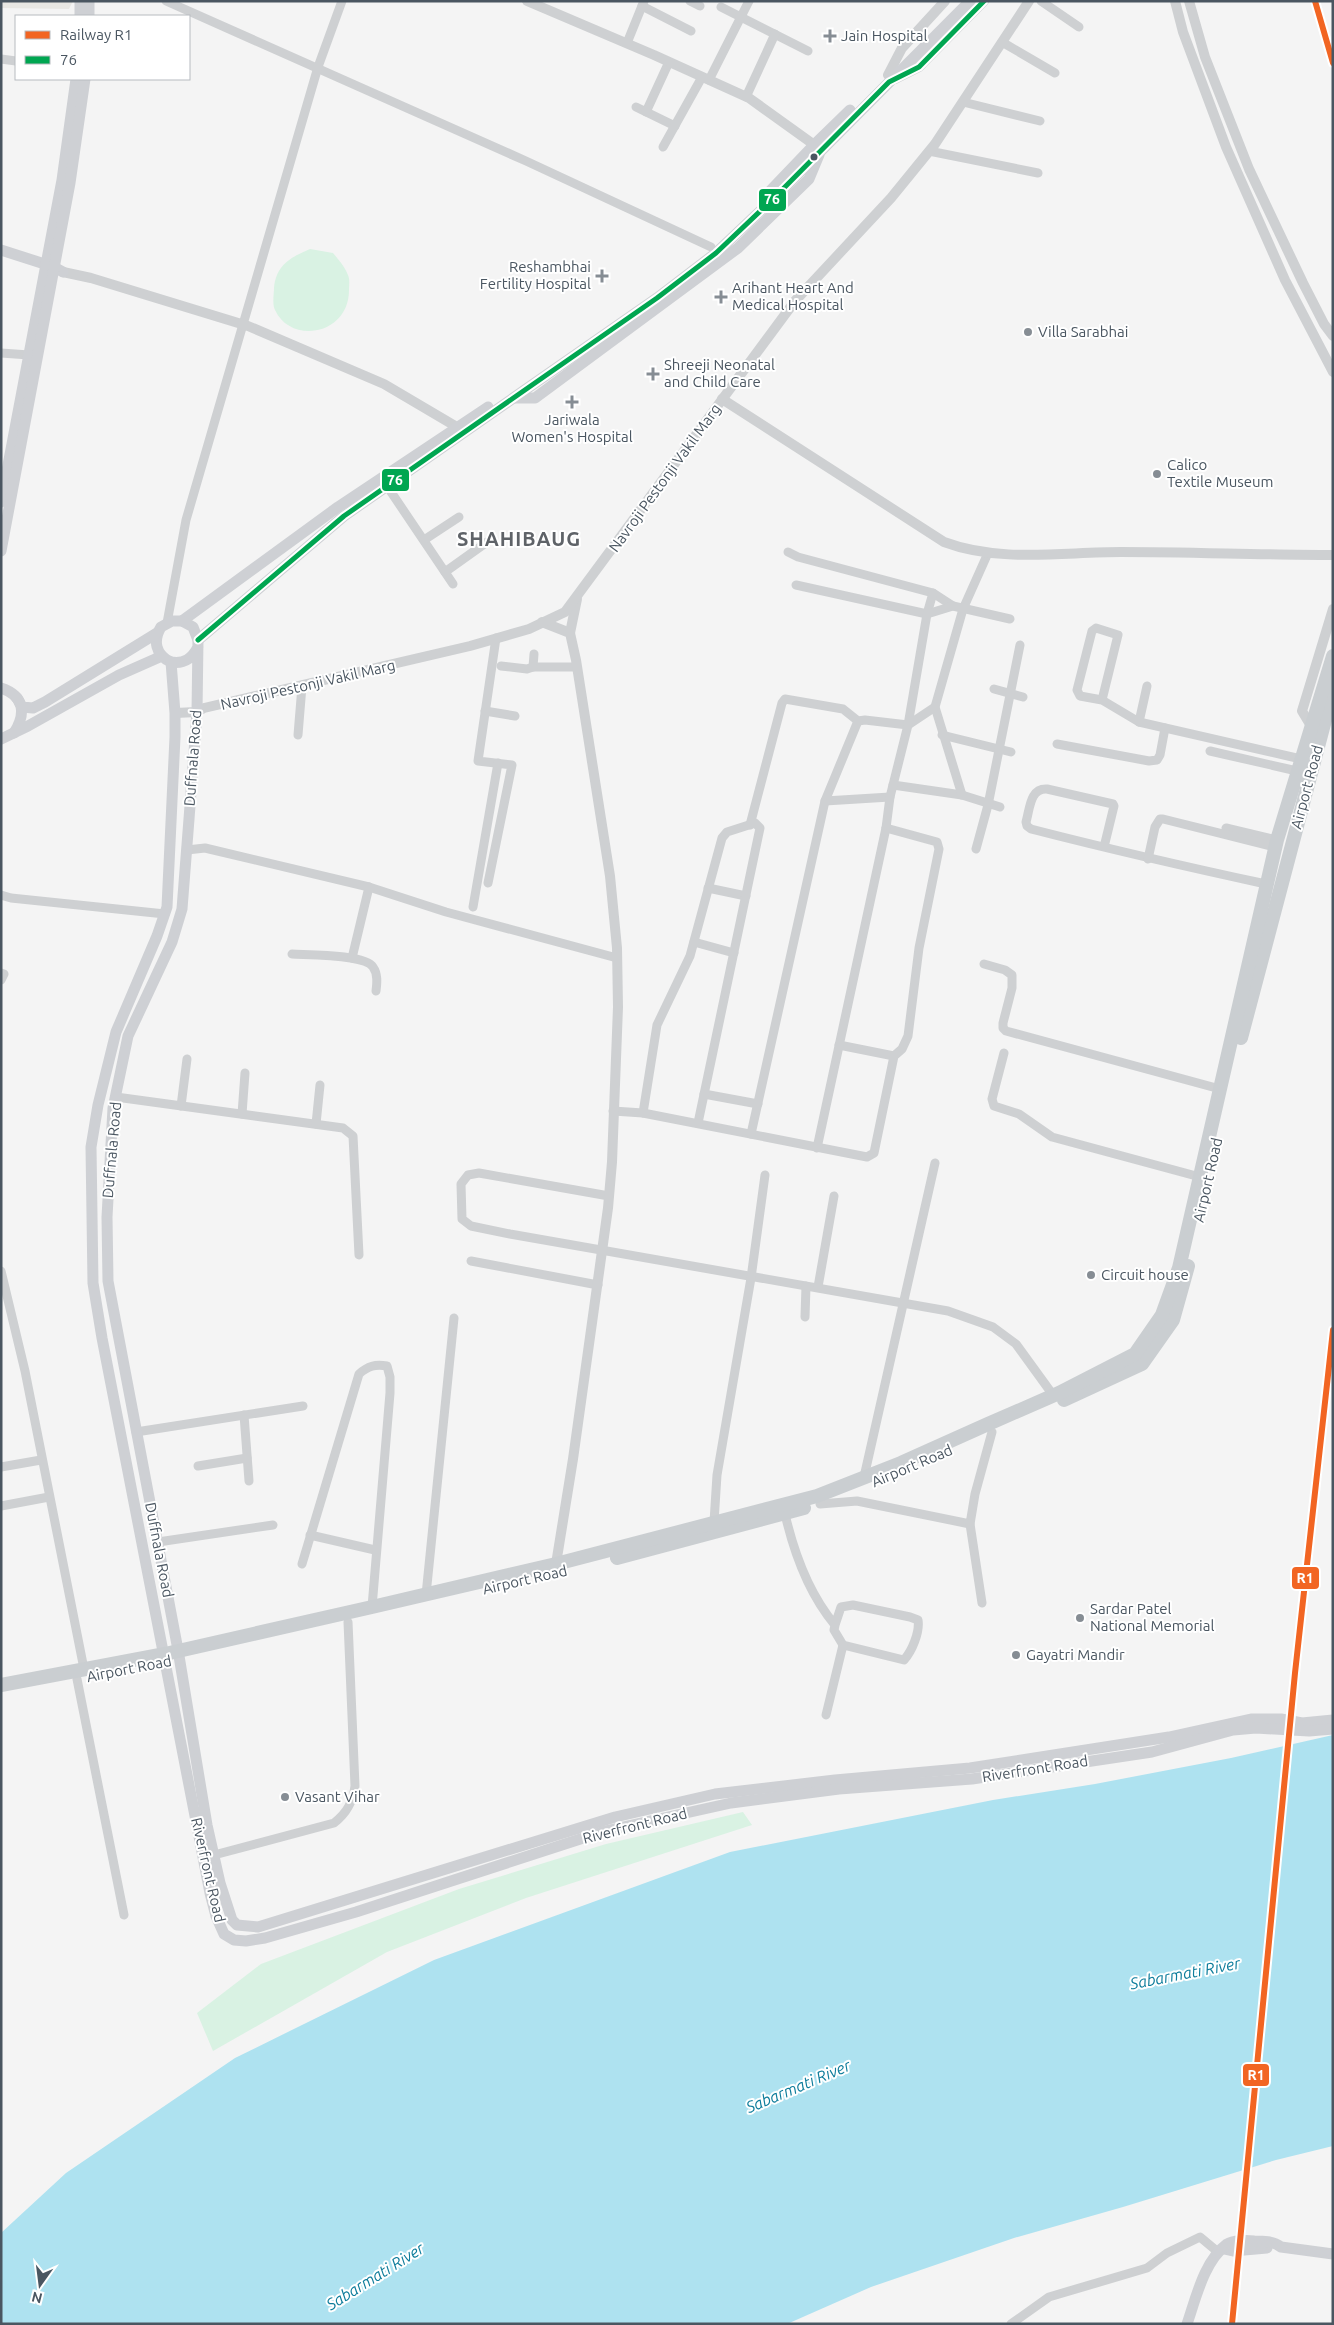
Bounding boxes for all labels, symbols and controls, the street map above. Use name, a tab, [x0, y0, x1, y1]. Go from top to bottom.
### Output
legend	[15, 15, 190, 80]
text: Railway R1	[60, 26, 132, 43]
place label: Jain Hospital	[841, 27, 927, 44]
marker: Jain Hospital	[823, 29, 837, 43]
text: 76	[60, 51, 77, 68]
unlabelled marker	[809, 152, 819, 162]
line badge: 76	[758, 188, 787, 212]
text: 76	[764, 191, 780, 207]
place label: Reshambhai Fertility Hospital	[480, 258, 591, 292]
marker: Reshambhai Fertility Hospital	[595, 269, 609, 283]
place label: Arihant Heart And Medical Hospital	[732, 279, 854, 313]
marker: Arihant Heart And Medical Hospital	[714, 290, 728, 304]
place label: Villa Sarabhai	[1038, 323, 1128, 340]
marker: Villa Sarabhai	[1022, 326, 1034, 338]
place label: Shreeji Neonatal and Child Care	[664, 356, 775, 390]
marker: Shreeji Neonatal and Child Care	[646, 367, 660, 381]
marker: Jariwala Women's Hospital	[565, 395, 579, 409]
street label: Navroji Pestonji Vakil Marg	[605, 400, 724, 555]
place label: Jariwala Women's Hospital	[511, 411, 633, 445]
place label: Calico Textile Museum	[1167, 456, 1274, 490]
line badge: 76	[381, 468, 410, 492]
marker: Calico Textile Museum	[1151, 468, 1163, 480]
text: 76	[387, 472, 403, 488]
district label: SHAHIBAUG	[457, 527, 581, 550]
street label: Navroji Pestonji Vakil Marg	[219, 656, 397, 713]
street label: Duffnala Road	[181, 709, 204, 807]
street label: Airport Road	[1287, 743, 1326, 831]
street label: Duffnala Road	[99, 1101, 124, 1199]
street label: Airport Road	[1190, 1136, 1225, 1224]
place label: Circuit house	[1101, 1266, 1189, 1283]
marker: Circuit house	[1085, 1269, 1097, 1281]
street label: Airport Road	[869, 1441, 955, 1490]
street label: Duffnala Road	[142, 1501, 177, 1599]
street label: Airport Road	[481, 1562, 569, 1597]
line badge: R1	[1291, 1566, 1320, 1590]
text: R1	[1296, 1570, 1314, 1586]
place label: Sardar Patel National Memorial	[1090, 1600, 1214, 1634]
marker: Sardar Patel National Memorial	[1074, 1612, 1086, 1624]
place label: Gayatri Mandir	[1026, 1646, 1125, 1663]
marker: Gayatri Mandir	[1010, 1649, 1022, 1661]
street label: Airport Road	[85, 1652, 173, 1685]
street label: Riverfront Road	[981, 1752, 1089, 1785]
place label: Vasant Vihar	[295, 1788, 380, 1805]
marker: Vasant Vihar	[279, 1791, 291, 1803]
street label: Riverfront Road	[581, 1804, 689, 1847]
street label: Riverfront Road	[188, 1816, 229, 1924]
water label: Sabarmati River	[1127, 1953, 1242, 1993]
water label: Sabarmati River	[742, 2056, 854, 2116]
line badge: R1	[1242, 2063, 1270, 2087]
text: R1	[1247, 2067, 1265, 2083]
water label: Sabarmati River	[322, 2238, 428, 2314]
north arrow	[15, 2260, 65, 2310]
text: N	[30, 2289, 44, 2307]

